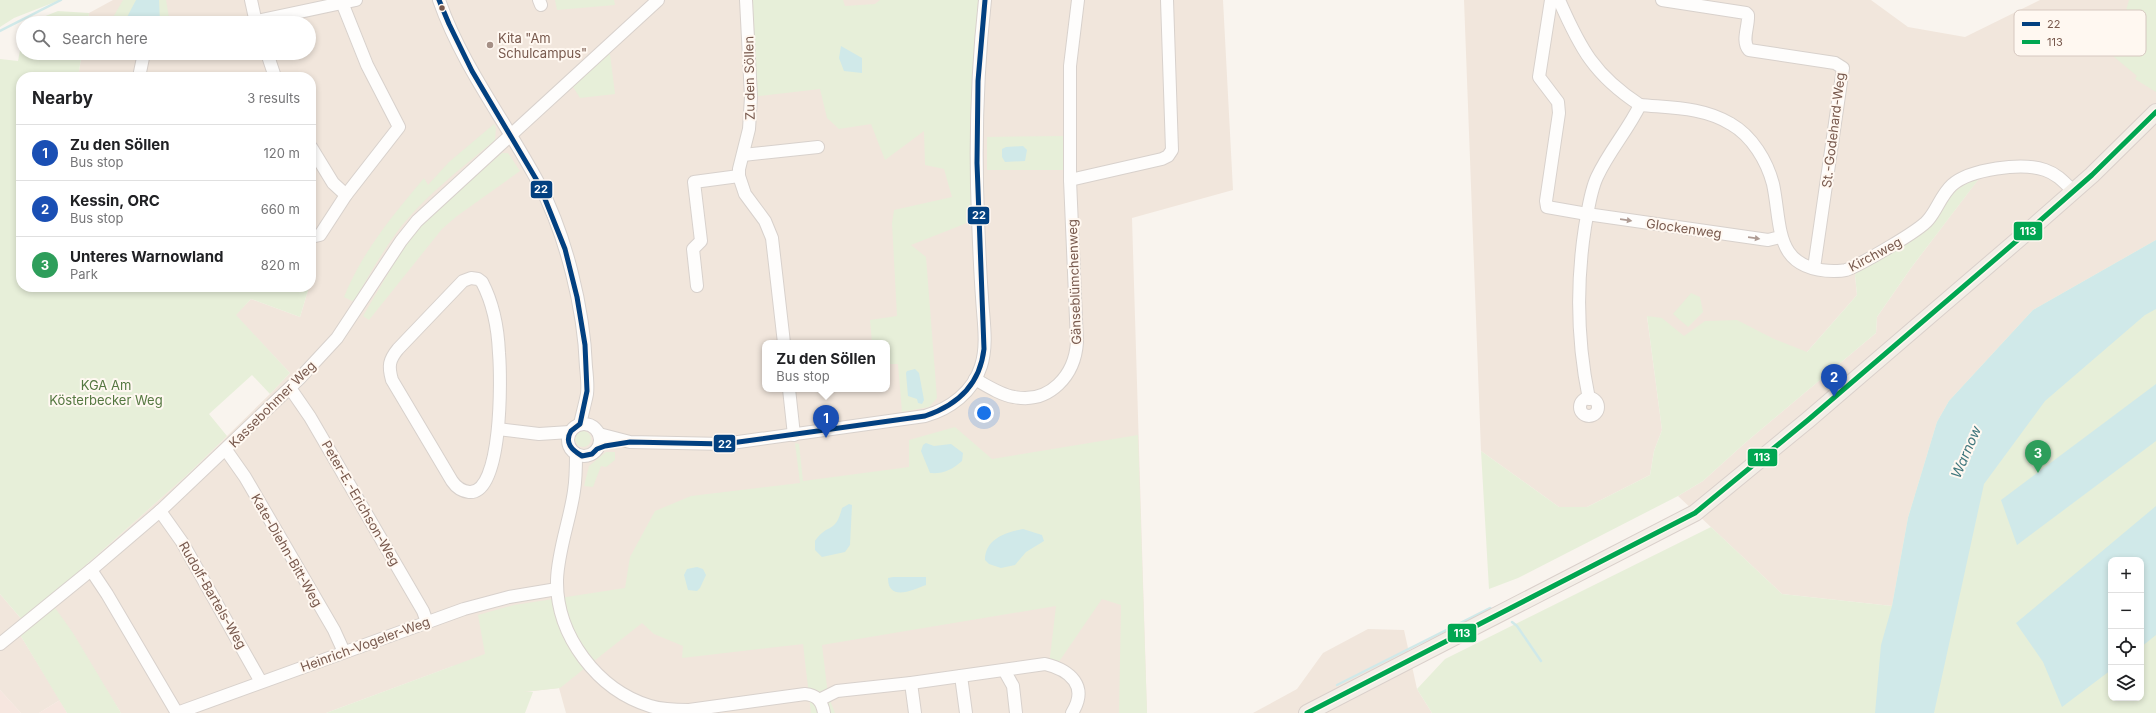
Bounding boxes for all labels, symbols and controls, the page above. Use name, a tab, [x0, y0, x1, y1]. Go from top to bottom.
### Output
unlabelled marker	[437, 3, 447, 13]
legend	[2014, 10, 2146, 56]
search box	[16, 16, 316, 60]
text: 22	[2047, 17, 2060, 31]
icon: search	[30, 27, 52, 49]
text: Search here	[62, 29, 148, 48]
place label: Kita "Am Schulcampus"	[498, 30, 587, 61]
text: 113	[2047, 35, 2063, 49]
street label: Zu den Söllen	[740, 36, 758, 120]
marker: Kita "Am Schulcampus"	[485, 40, 495, 50]
street label: St.-Godehard-Weg	[1818, 71, 1848, 189]
text: Nearby	[32, 88, 93, 108]
text: 3 results	[247, 90, 300, 106]
text: Zu den Söllen	[70, 135, 170, 154]
text: 1	[42, 145, 48, 161]
text: 120 m	[264, 145, 300, 161]
text: Bus stop	[70, 154, 123, 170]
line badge: 22	[530, 180, 553, 199]
text: 22	[534, 182, 548, 196]
text: Kessin, ORC	[70, 191, 160, 210]
text: 2	[41, 201, 49, 217]
text: 660 m	[261, 201, 300, 217]
line badge: 22	[967, 206, 990, 225]
text: 22	[972, 208, 986, 222]
text: Bus stop	[70, 210, 123, 226]
street label: Glockenweg	[1645, 215, 1723, 241]
one-way arrow	[1620, 217, 1632, 223]
street label: Gänseblümchenweg	[1064, 219, 1084, 345]
line badge: 113	[2013, 221, 2043, 241]
text: 113	[2020, 224, 2036, 238]
street label: Kirchweg	[1846, 233, 1904, 275]
one-way arrow	[1748, 235, 1761, 241]
text: Unteres Warnowland	[70, 247, 224, 266]
text: 3	[41, 257, 49, 273]
text: 820 m	[261, 257, 300, 273]
text: Park	[70, 266, 98, 282]
popup	[762, 340, 890, 392]
text: Zu den Söllen	[776, 349, 876, 368]
street label: Kassebohmer Weg	[225, 357, 319, 451]
pin: 2	[1821, 364, 1847, 397]
text: Bus stop	[776, 368, 830, 384]
park label: KGA Am Kösterbecker Weg	[49, 377, 163, 408]
your location	[974, 403, 994, 423]
pin: 1	[813, 405, 839, 438]
water label: Warnow	[1947, 423, 1984, 480]
line badge: 22	[713, 434, 736, 453]
text: 22	[718, 437, 732, 451]
street label: Peter-E.-Erichson-Weg	[319, 438, 403, 568]
pin: 3	[2025, 440, 2051, 473]
line badge: 113	[1747, 448, 1778, 467]
text: 113	[1754, 450, 1770, 464]
street label: Kate-Diehn-Bitt-Weg	[248, 491, 326, 609]
street label: Rudolf-Bartels-Weg	[176, 539, 250, 651]
map controls	[2108, 557, 2144, 701]
button: +	[2108, 557, 2144, 593]
button: −	[2108, 593, 2144, 629]
street label: Heinrich-Vogeler-Weg	[298, 613, 432, 675]
line badge: 113	[1447, 623, 1477, 643]
text: 113	[1454, 626, 1470, 640]
button: locate	[2108, 629, 2144, 665]
button: layers	[2108, 665, 2144, 701]

